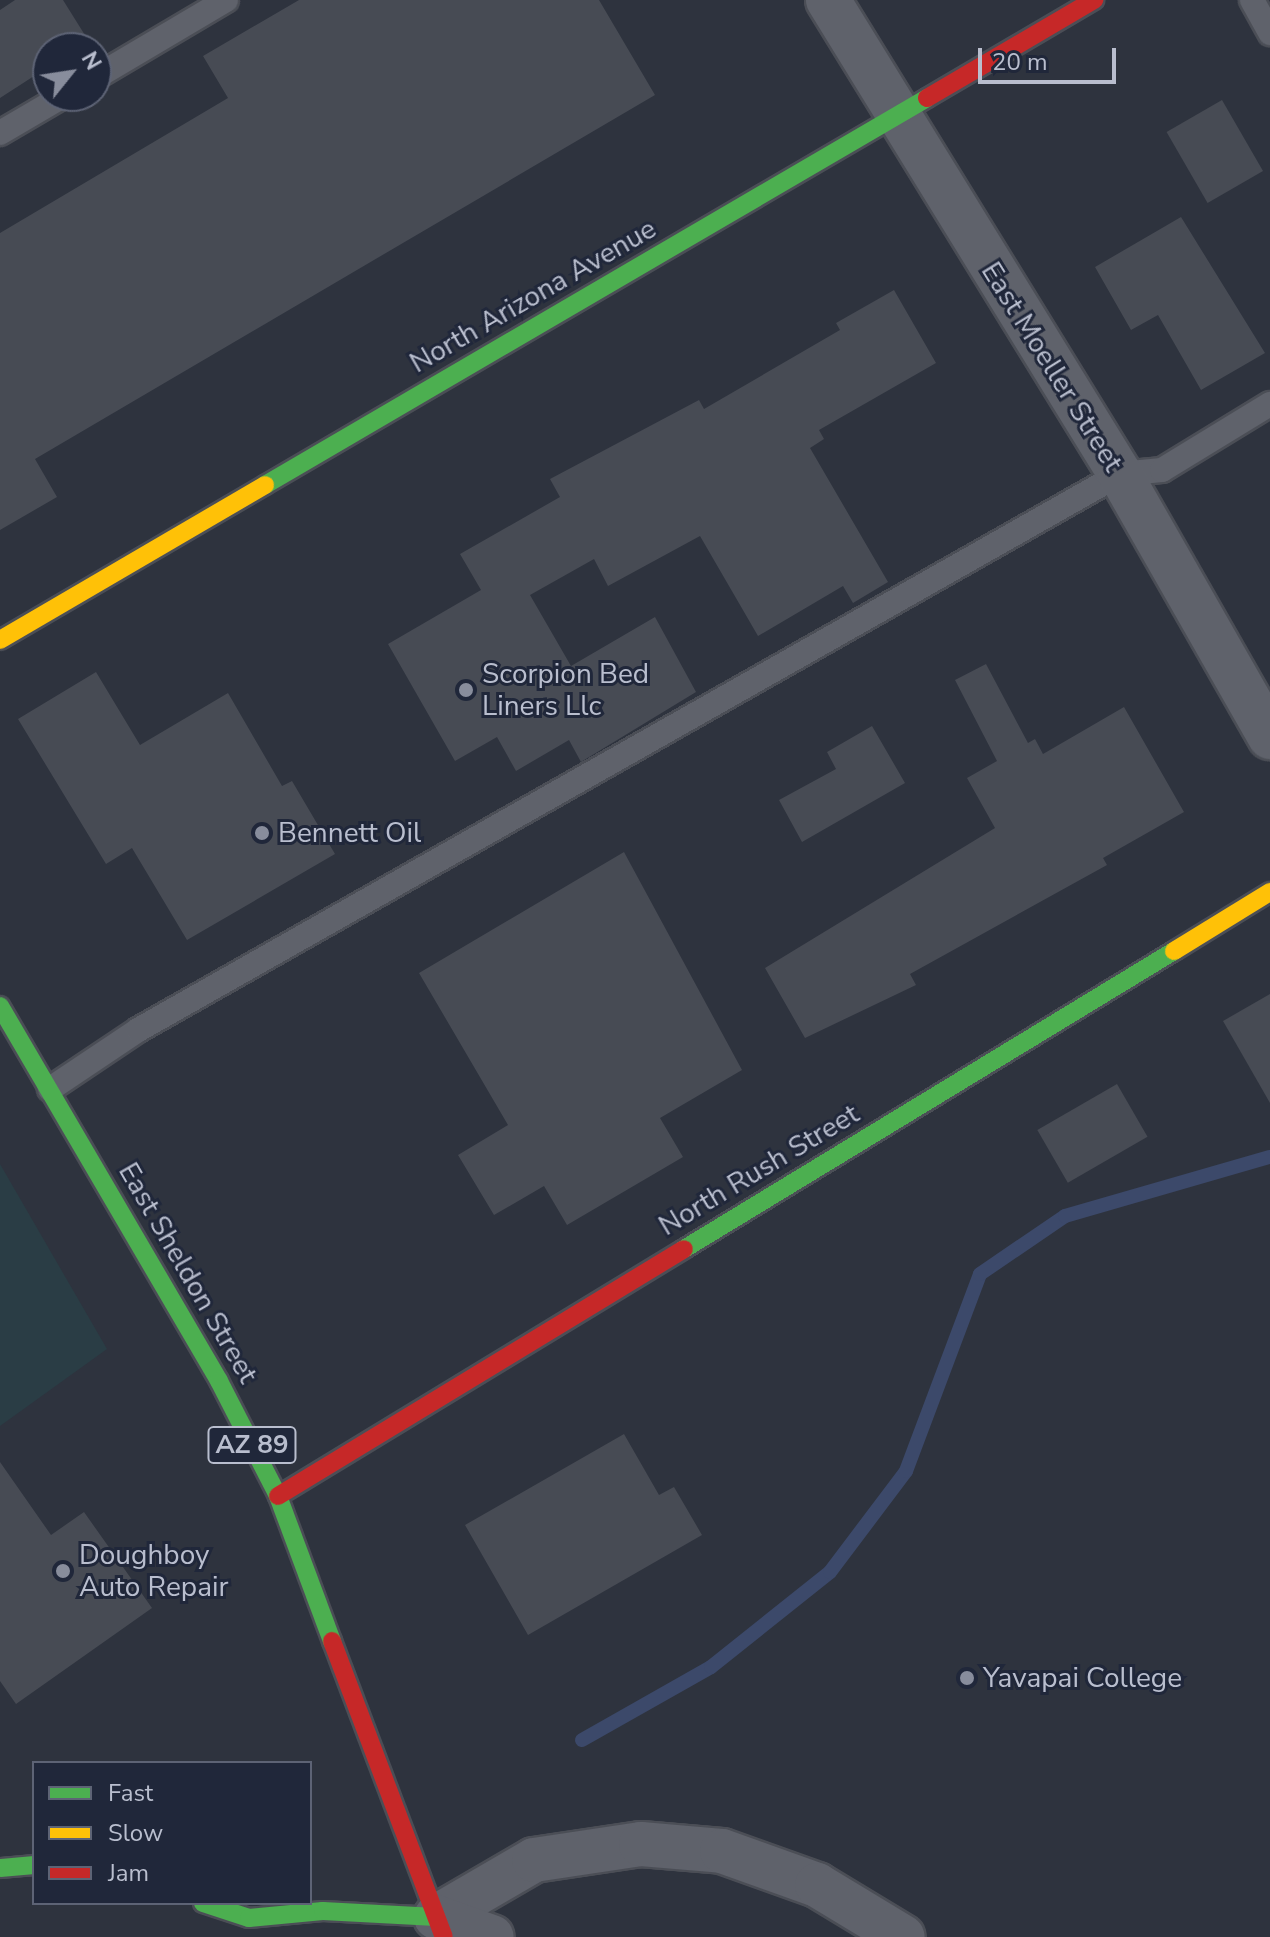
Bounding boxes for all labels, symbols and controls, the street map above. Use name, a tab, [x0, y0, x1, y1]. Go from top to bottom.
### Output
north arrow	[32, 32, 112, 112]
scale bar	[982, 32, 1120, 82]
text: N	[74, 46, 108, 76]
text: 20 m	[992, 46, 1048, 78]
street label: North Arizona Avenue	[404, 212, 662, 380]
street label: East Moeller Street	[974, 256, 1130, 478]
place label: Scorpion Bed Liners Llc	[482, 657, 649, 723]
marker: Scorpion Bed Liners Llc	[457, 681, 475, 699]
place label: Bennett Oil	[278, 816, 421, 850]
marker: Bennett Oil	[253, 824, 271, 842]
street label: North Rush Street	[653, 1097, 865, 1243]
street label: East Sheldon Street	[111, 1157, 265, 1389]
road number: AZ 89	[206, 1423, 298, 1467]
place label: Doughboy Auto Repair	[79, 1538, 229, 1604]
marker: Doughboy Auto Repair	[54, 1562, 72, 1580]
place label: Yavapai College	[983, 1661, 1182, 1695]
marker: Yavapai College	[958, 1669, 976, 1687]
legend	[32, 1761, 312, 1905]
text: Fast	[108, 1777, 153, 1809]
text: Slow	[108, 1817, 163, 1849]
text: Jam	[108, 1857, 149, 1889]

